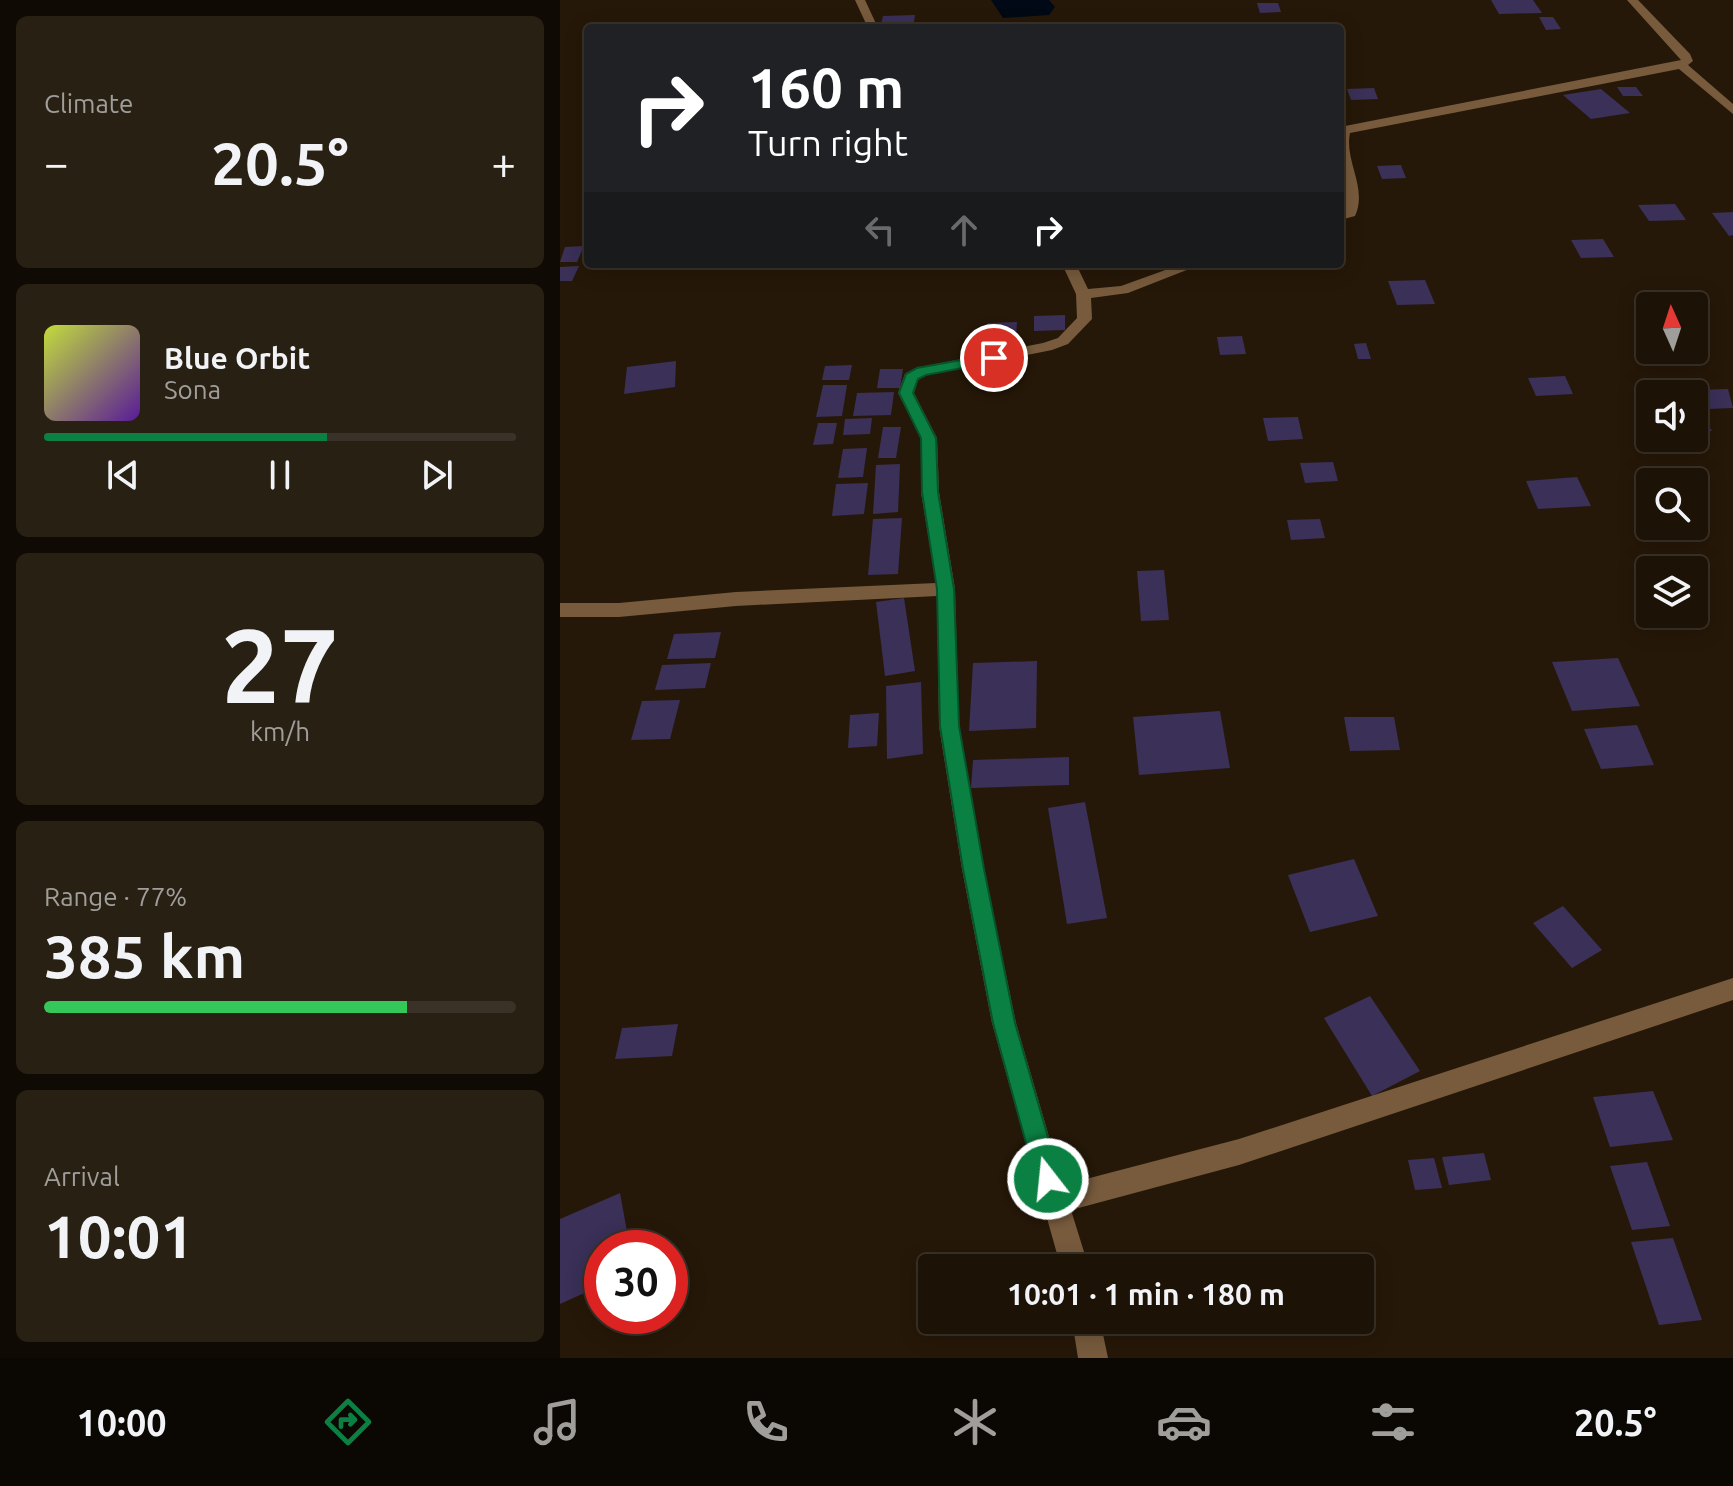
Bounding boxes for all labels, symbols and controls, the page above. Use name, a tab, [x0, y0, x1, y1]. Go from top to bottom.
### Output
icon: right	[616, 56, 720, 160]
text: 160 m	[748, 56, 904, 119]
text: Climate	[44, 89, 133, 118]
text: Turn right	[748, 122, 908, 163]
text: 20.5°	[211, 129, 349, 196]
text: −	[44, 138, 69, 187]
text: +	[491, 138, 516, 187]
icon: left	[858, 208, 902, 252]
icon: ahead	[942, 208, 986, 252]
icon: right	[1026, 208, 1070, 252]
north arrow	[1636, 292, 1708, 364]
map controls	[1636, 292, 1708, 628]
pin	[960, 324, 1028, 392]
icon: arrive	[972, 336, 1016, 380]
text: Blue Orbit	[164, 341, 310, 375]
text: Sona	[164, 375, 221, 404]
button: sound	[1636, 380, 1708, 452]
icon: previous	[101, 453, 145, 497]
icon: pause	[258, 453, 302, 497]
icon: next	[415, 453, 459, 497]
button: search	[1636, 468, 1708, 540]
button: layers	[1636, 556, 1708, 628]
text: 27	[221, 606, 339, 723]
text: km/h	[250, 717, 310, 746]
text: Range · 77%	[44, 882, 187, 911]
text: 385 km	[44, 922, 245, 989]
position arrow	[1006, 1137, 1090, 1221]
text: Arrival	[44, 1162, 120, 1191]
text: 10:01	[44, 1202, 194, 1269]
speed limit sign: 30	[584, 1230, 688, 1334]
text: 10:01 · 1 min · 180 m	[1007, 1277, 1285, 1311]
icon: directions	[320, 1394, 376, 1450]
icon: music	[529, 1394, 585, 1450]
icon: phone	[738, 1394, 794, 1450]
icon: climate	[947, 1394, 1003, 1450]
icon: car	[1156, 1394, 1212, 1450]
icon: filters	[1365, 1394, 1421, 1450]
text: 10:00	[77, 1402, 167, 1443]
text: 20.5°	[1574, 1402, 1656, 1443]

